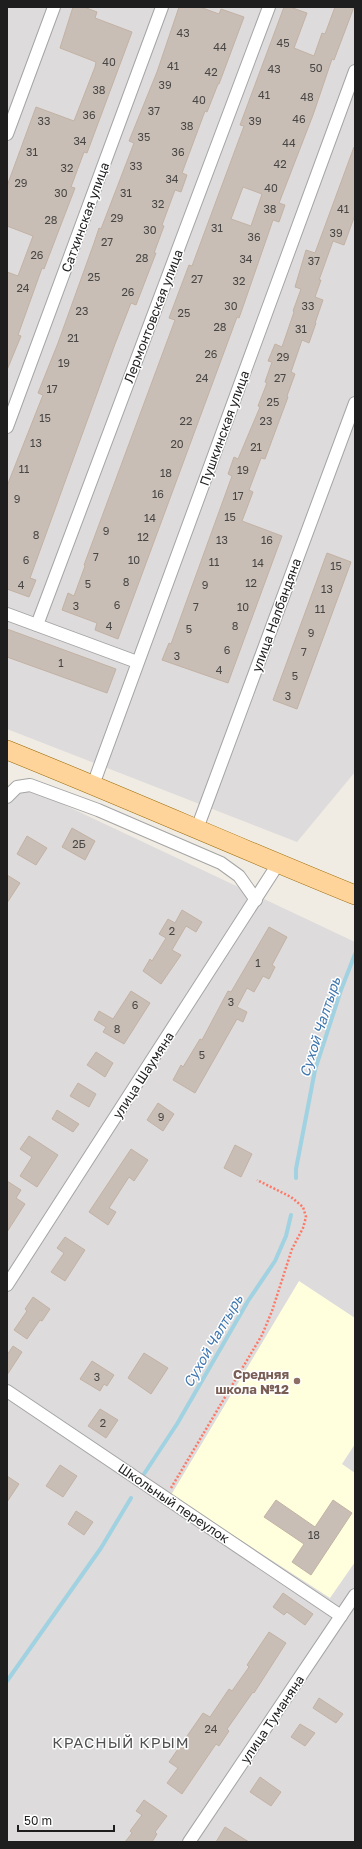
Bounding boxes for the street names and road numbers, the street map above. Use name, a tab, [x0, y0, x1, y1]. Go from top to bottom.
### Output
street label: Сатхинская улица	[58, 160, 112, 274]
street label: Лермонтовская улица	[120, 247, 186, 385]
street label: Пушкинская улица	[196, 368, 252, 488]
street label: улица Налбандяна	[248, 556, 304, 674]
street label: улица Шаумяна	[109, 1029, 177, 1121]
street label: Школьный переулок	[115, 1460, 233, 1547]
street label: улица Туманяна	[237, 1672, 307, 1766]

